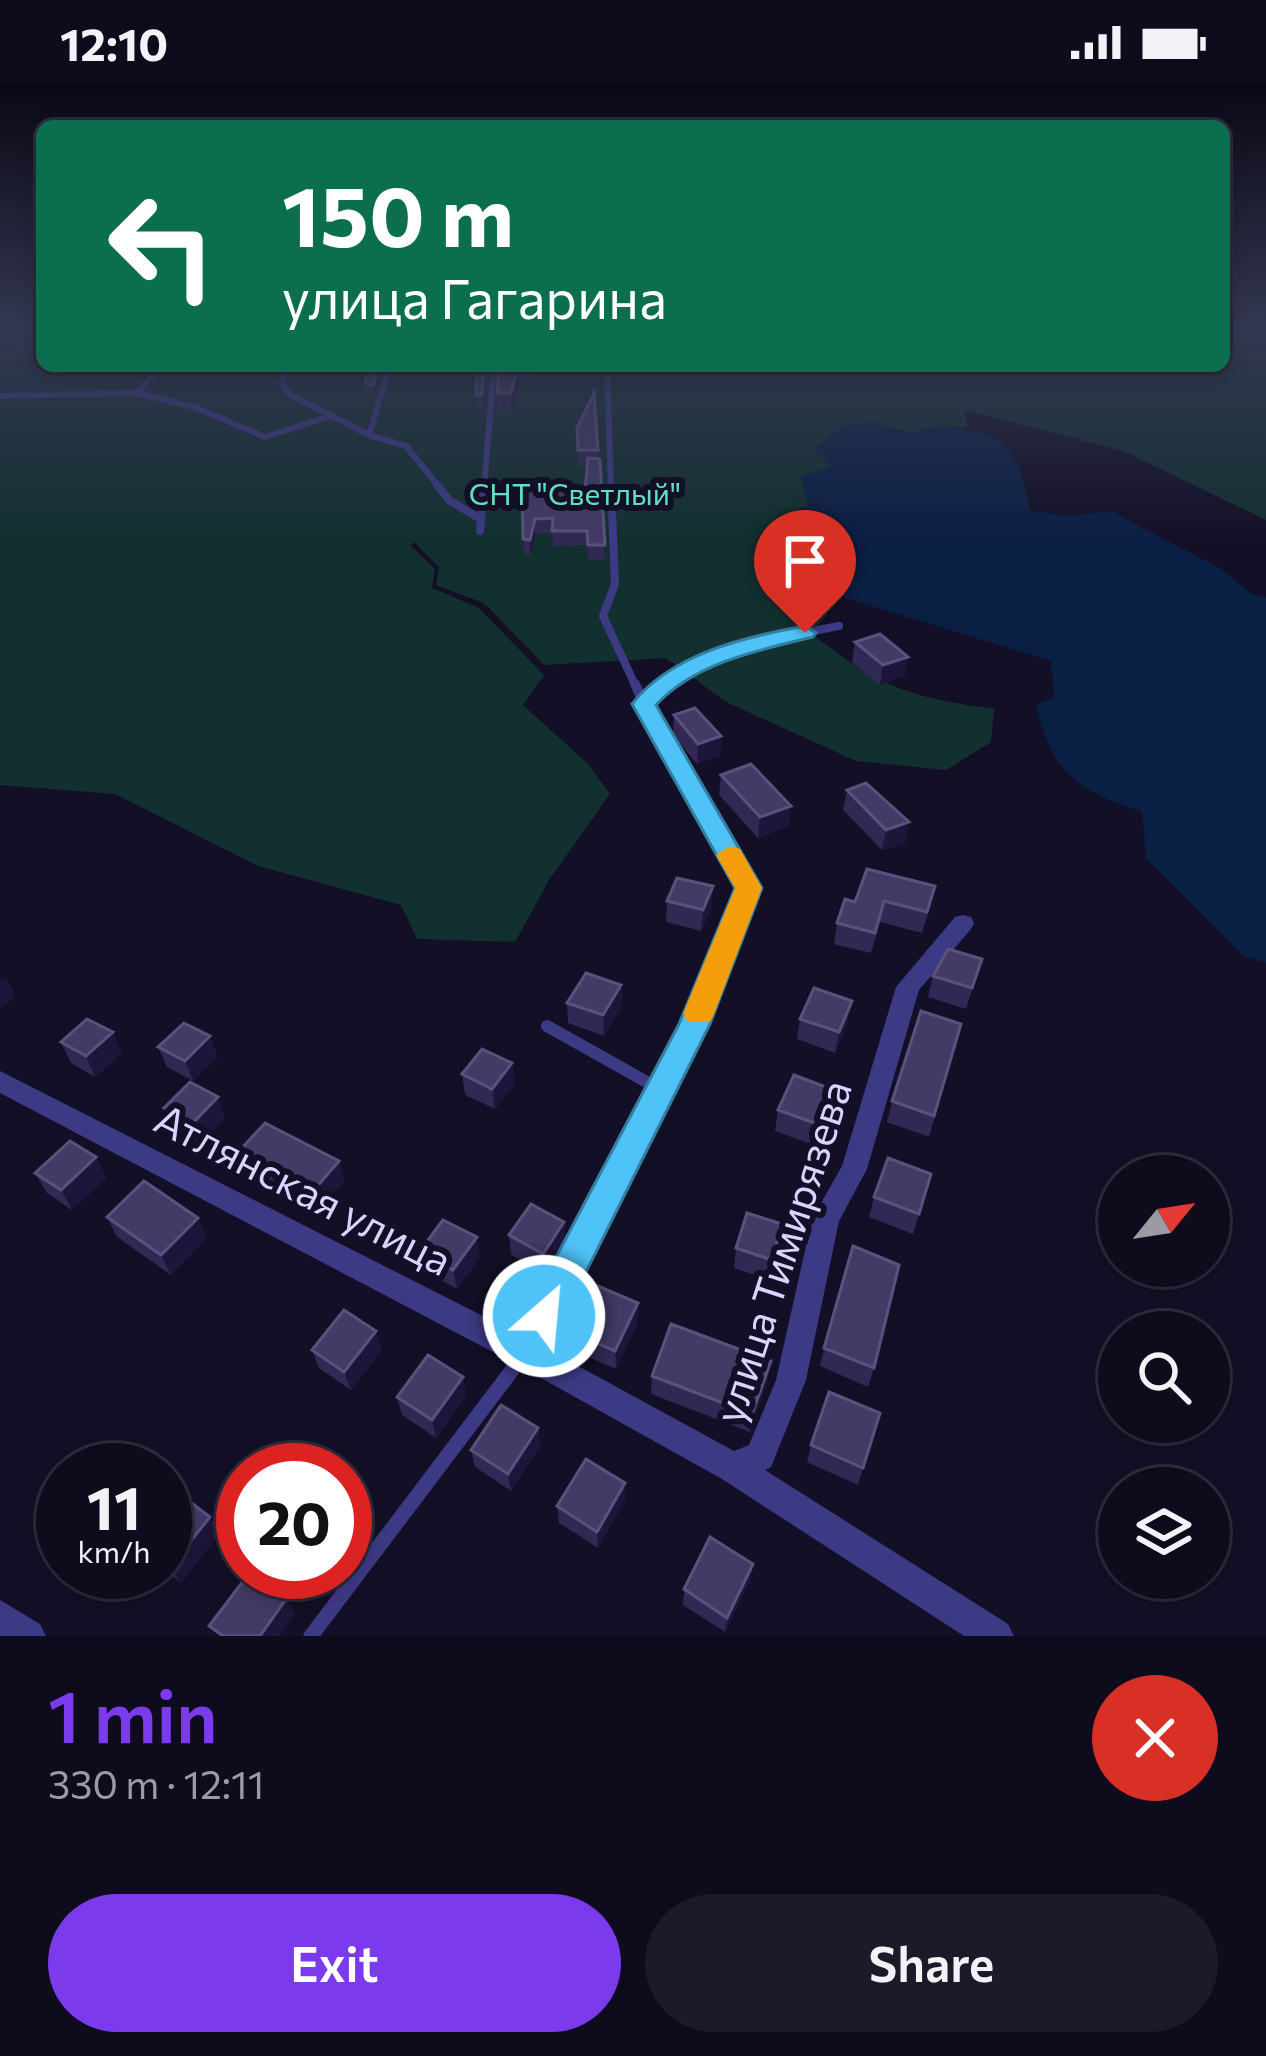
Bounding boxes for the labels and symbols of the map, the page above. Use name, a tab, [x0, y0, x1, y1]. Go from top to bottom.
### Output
park label: СНТ "Светлый"	[469, 474, 681, 511]
pin	[754, 510, 856, 633]
street label: улица Тимирязева	[701, 1073, 861, 1429]
street label: Атлянская улица	[147, 1091, 461, 1285]
north arrow	[1098, 1155, 1230, 1287]
position arrow	[481, 1253, 607, 1379]
speed limit sign: 20	[216, 1443, 372, 1599]

